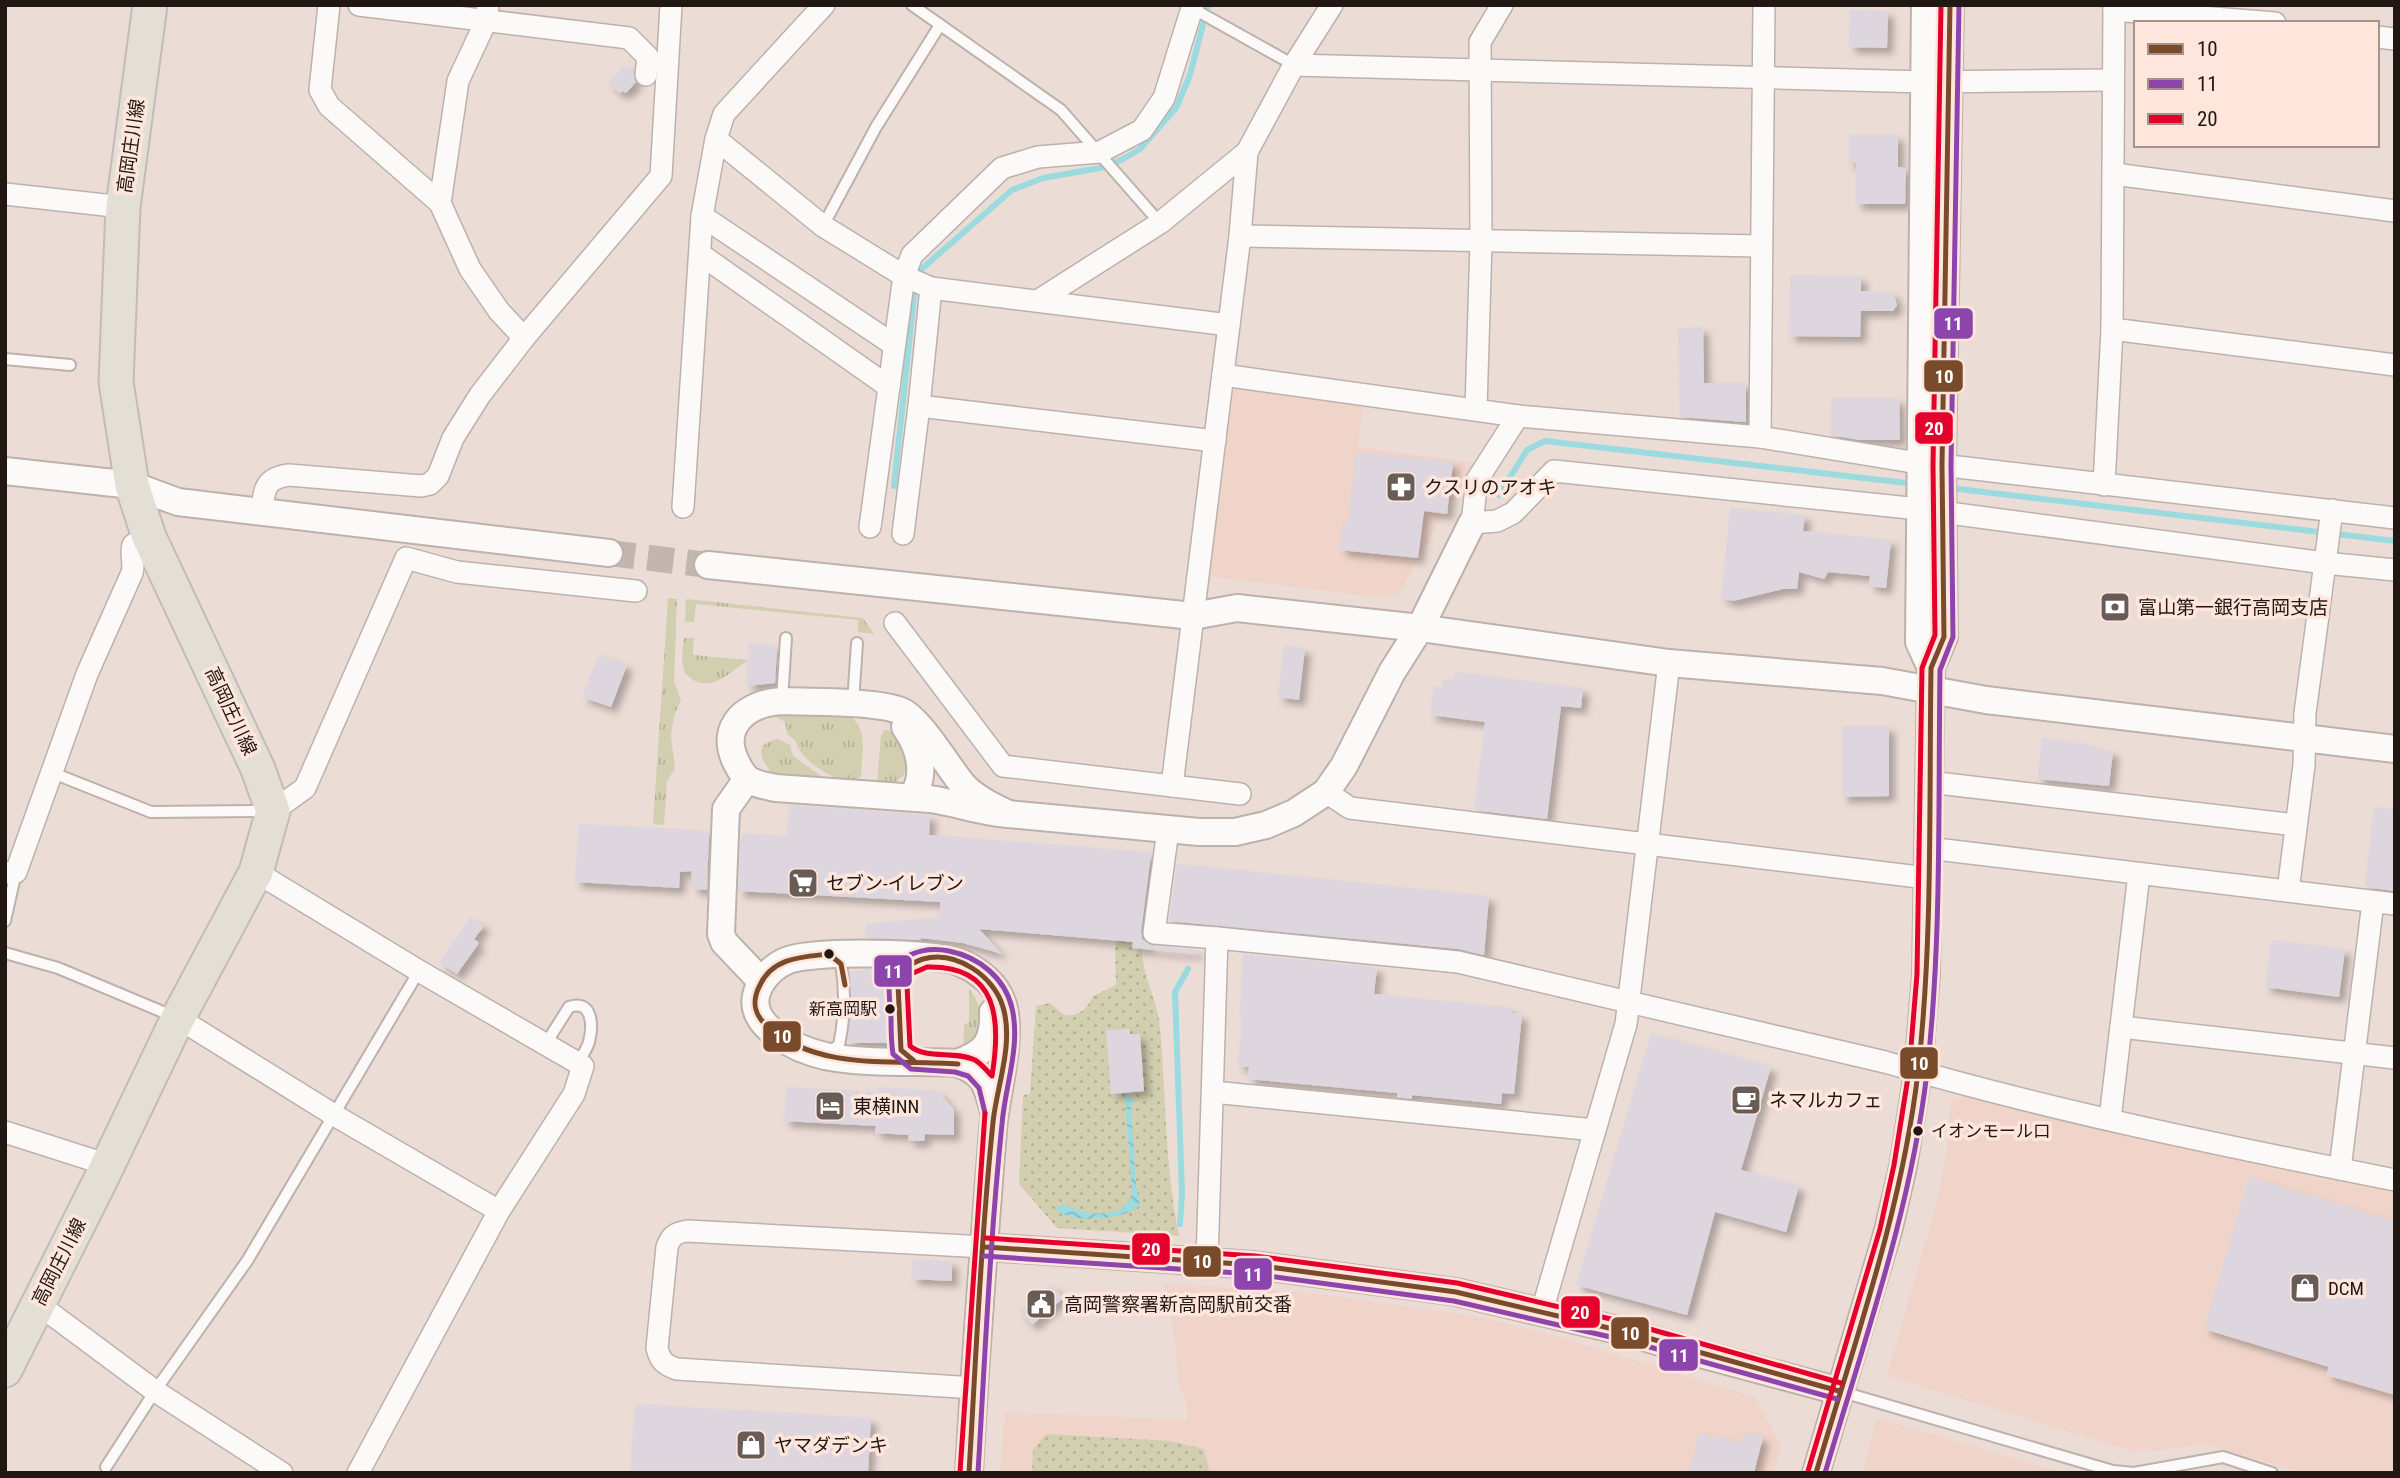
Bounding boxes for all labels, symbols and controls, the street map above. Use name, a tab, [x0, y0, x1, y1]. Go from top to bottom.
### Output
legend	[2134, 21, 2379, 147]
text: 10	[2197, 37, 2218, 61]
text: 11	[2197, 72, 2218, 96]
street label: 高岡庄川線	[113, 97, 149, 195]
text: 20	[2197, 107, 2218, 131]
line badge: 11	[1933, 307, 1974, 340]
text: 11	[1943, 312, 1963, 335]
line badge: 10	[1923, 359, 1964, 393]
text: 10	[1934, 365, 1954, 388]
line badge: 20	[1914, 411, 1954, 445]
text: 20	[1924, 417, 1944, 440]
pharmacy icon: クスリのアオキ	[1384, 470, 1418, 504]
place label: クスリのアオキ	[1424, 476, 1556, 499]
bank icon: 富山第一銀行高岡支店	[2098, 590, 2132, 624]
place label: 富山第一銀行高岡支店	[2138, 596, 2328, 619]
street label: 高岡庄川線	[200, 663, 262, 759]
supermarket icon: セブン-イレブン	[786, 866, 820, 900]
place label: セブン-イレブン	[826, 872, 964, 895]
unlabelled marker	[822, 947, 836, 961]
line badge: 11	[873, 954, 913, 988]
text: 11	[883, 960, 903, 983]
place label: 新高岡駅	[809, 999, 877, 1019]
marker: 新高岡駅	[883, 1002, 897, 1016]
line badge: 10	[762, 1020, 802, 1053]
text: 10	[772, 1025, 792, 1048]
line badge: 10	[1899, 1046, 1939, 1080]
text: 10	[1909, 1052, 1929, 1075]
cafe icon: ネマルカフェ	[1729, 1083, 1763, 1117]
hotel icon: 東横INN	[813, 1089, 847, 1123]
place label: ネマルカフェ	[1769, 1089, 1882, 1112]
place label: 東横INN	[853, 1095, 919, 1118]
place label: イオンモール口	[1931, 1121, 2050, 1141]
marker: イオンモール口	[1911, 1124, 1925, 1138]
street label: 高岡庄川線	[27, 1214, 91, 1310]
line badge: 20	[1131, 1232, 1171, 1266]
text: 20	[1141, 1238, 1161, 1261]
line badge: 10	[1182, 1245, 1222, 1278]
text: 10	[1192, 1250, 1212, 1273]
line badge: 11	[1233, 1257, 1273, 1291]
text: 11	[1243, 1263, 1263, 1286]
shop icon: DCM	[2288, 1271, 2322, 1305]
place label: DCM	[2328, 1277, 2364, 1300]
public building icon: 高岡警察署新高岡駅前交番	[1024, 1287, 1058, 1321]
place label: 高岡警察署新高岡駅前交番	[1064, 1293, 1292, 1316]
line badge: 20	[1560, 1295, 1601, 1329]
text: 20	[1570, 1301, 1590, 1324]
line badge: 10	[1610, 1316, 1650, 1350]
text: 10	[1620, 1322, 1640, 1345]
line badge: 11	[1658, 1338, 1699, 1372]
text: 11	[1669, 1344, 1689, 1367]
shop icon: ヤマダデンキ	[734, 1428, 768, 1462]
place label: ヤマダデンキ	[774, 1434, 888, 1457]

